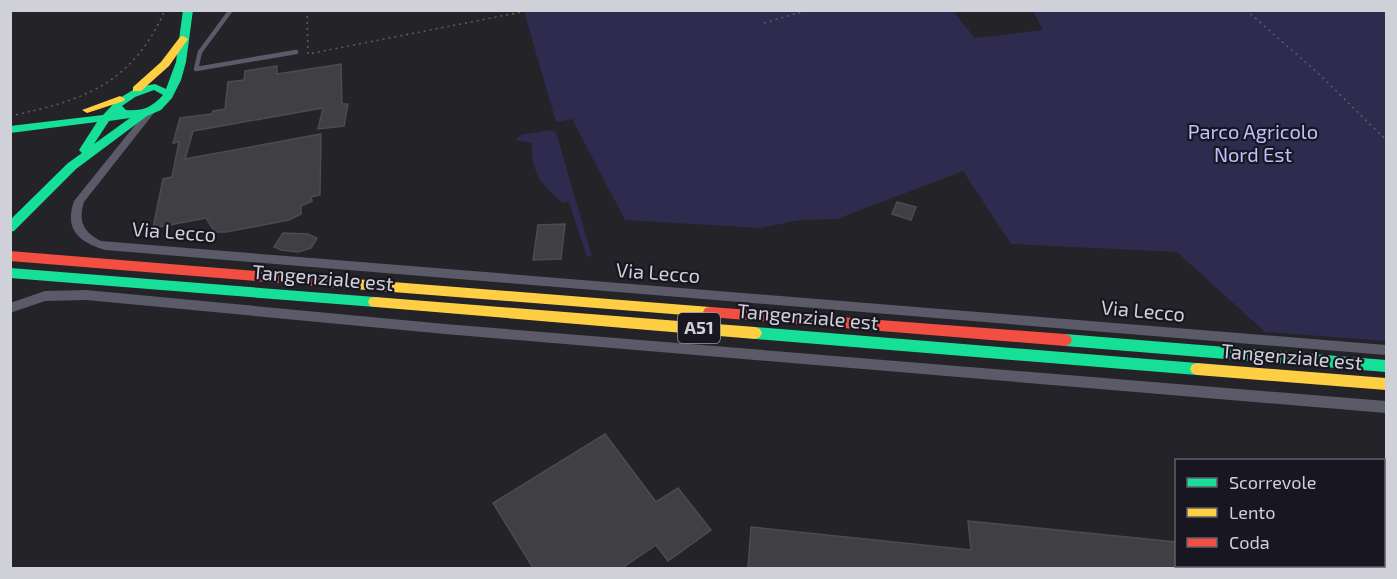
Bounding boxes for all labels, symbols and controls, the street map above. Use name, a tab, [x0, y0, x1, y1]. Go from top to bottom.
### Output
park label: Parco Agricolo Nord Est	[1188, 119, 1318, 166]
street label: Via Lecco	[131, 216, 217, 246]
street label: Via Lecco	[615, 257, 701, 287]
street label: Tangenziale est	[252, 259, 395, 295]
street label: Via Lecco	[1100, 294, 1186, 326]
street label: Tangenziale est	[737, 298, 880, 334]
road number: A51	[678, 313, 720, 343]
street label: Tangenziale est	[1221, 338, 1364, 374]
legend	[1175, 459, 1385, 567]
text: Scorrevole	[1229, 471, 1316, 493]
text: Lento	[1229, 501, 1275, 523]
text: Coda	[1229, 531, 1270, 553]

